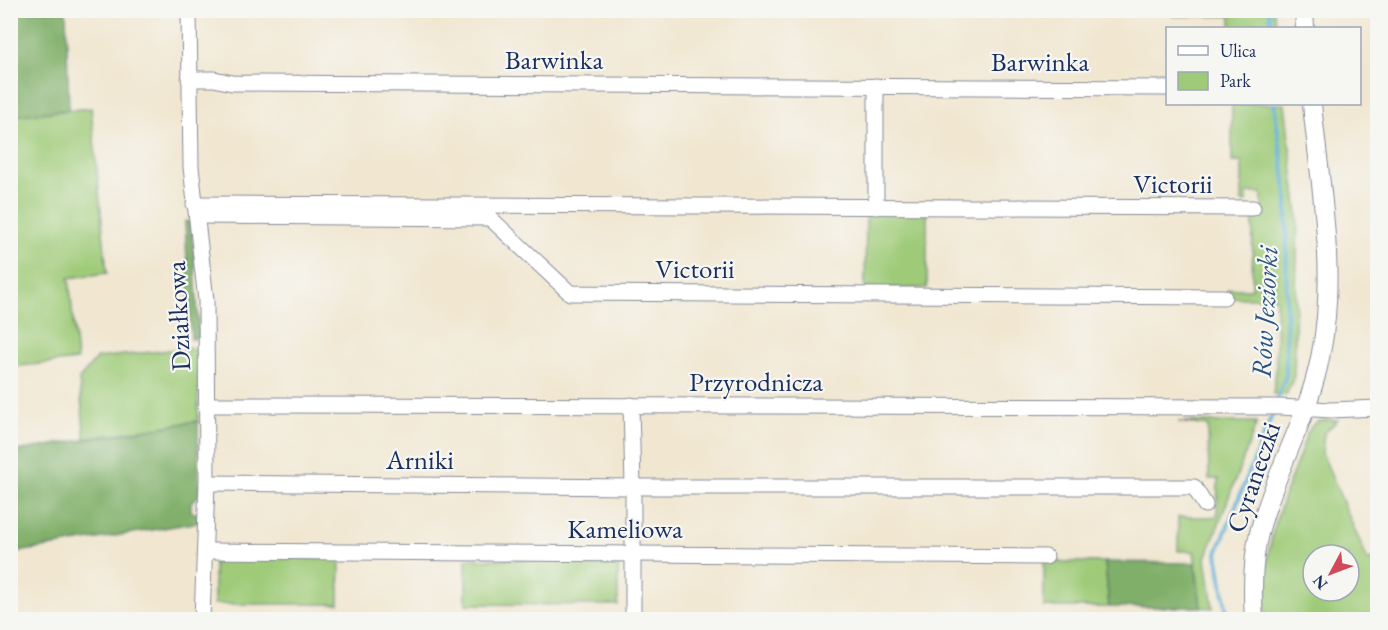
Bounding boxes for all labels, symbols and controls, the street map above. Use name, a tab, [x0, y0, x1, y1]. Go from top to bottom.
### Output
legend	[1166, 27, 1361, 105]
text: Ulica	[1220, 39, 1257, 62]
street label: Barwinka	[505, 42, 603, 77]
street label: Barwinka	[991, 44, 1089, 79]
text: Park	[1220, 69, 1251, 92]
street label: Victorii	[1133, 166, 1213, 201]
water label: Rów Jeziorki	[1243, 243, 1286, 379]
street label: Victorii	[655, 251, 735, 286]
street label: Działkowa	[158, 260, 198, 372]
street label: Przyrodnicza	[689, 364, 823, 399]
street label: Cyraneczki	[1218, 417, 1288, 537]
street label: Arniki	[385, 442, 454, 477]
street label: Kameliowa	[567, 511, 683, 546]
north arrow	[1301, 543, 1361, 603]
text: N	[1308, 571, 1332, 594]

